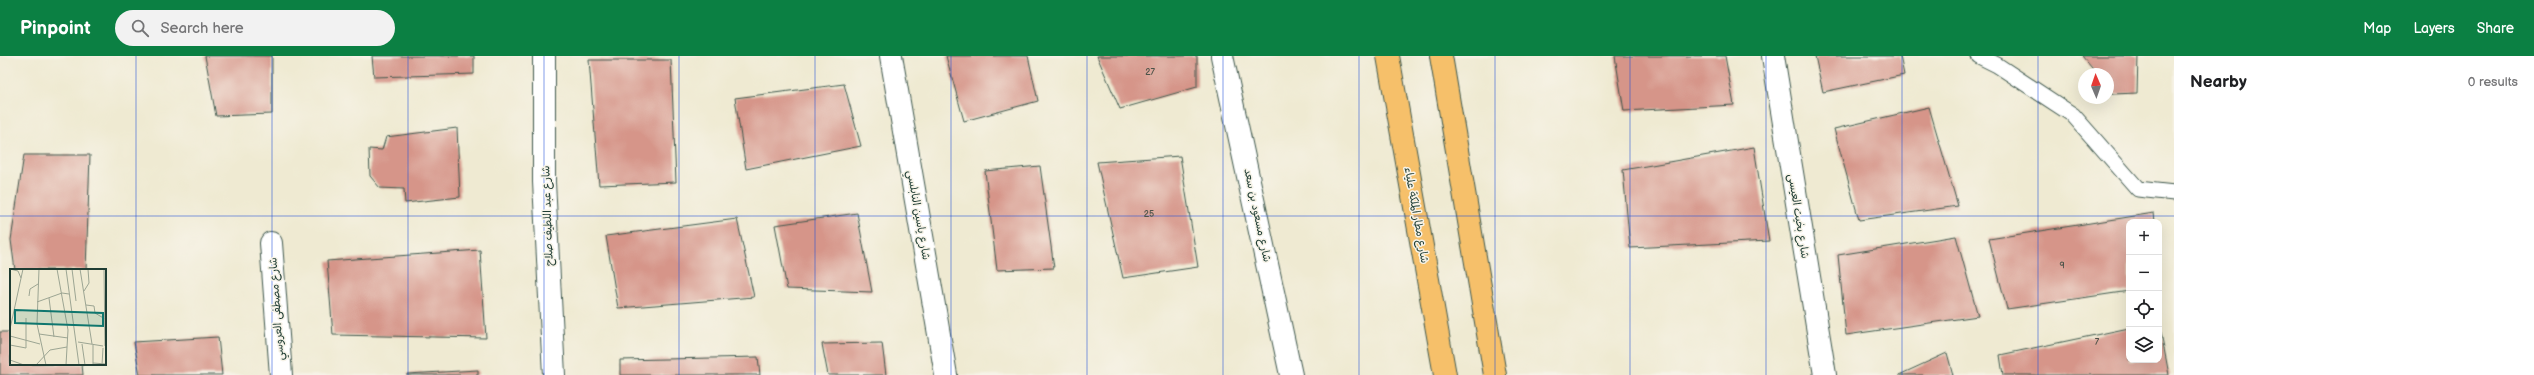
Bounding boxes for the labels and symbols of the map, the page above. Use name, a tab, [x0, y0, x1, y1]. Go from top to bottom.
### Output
house number: 27	[1145, 67, 1155, 78]
north arrow	[2078, 68, 2114, 104]
street label: شارع عبد اللطيف صلاح	[539, 165, 558, 266]
street label: شارع مطار الملكة علياء	[1400, 166, 1431, 264]
street label: شارع مسعود بن سعد	[1239, 167, 1274, 264]
street label: شارع ياسين النابلسي	[900, 169, 933, 262]
street label: شارع بخيت العيسى	[1783, 173, 1812, 260]
house number: 25	[1144, 209, 1154, 220]
street label: شارع مصطفى العروسي	[266, 257, 291, 361]
house number: 9	[2059, 260, 2065, 271]
inset map	[10, 269, 106, 365]
house number: 7	[2095, 337, 2100, 348]

